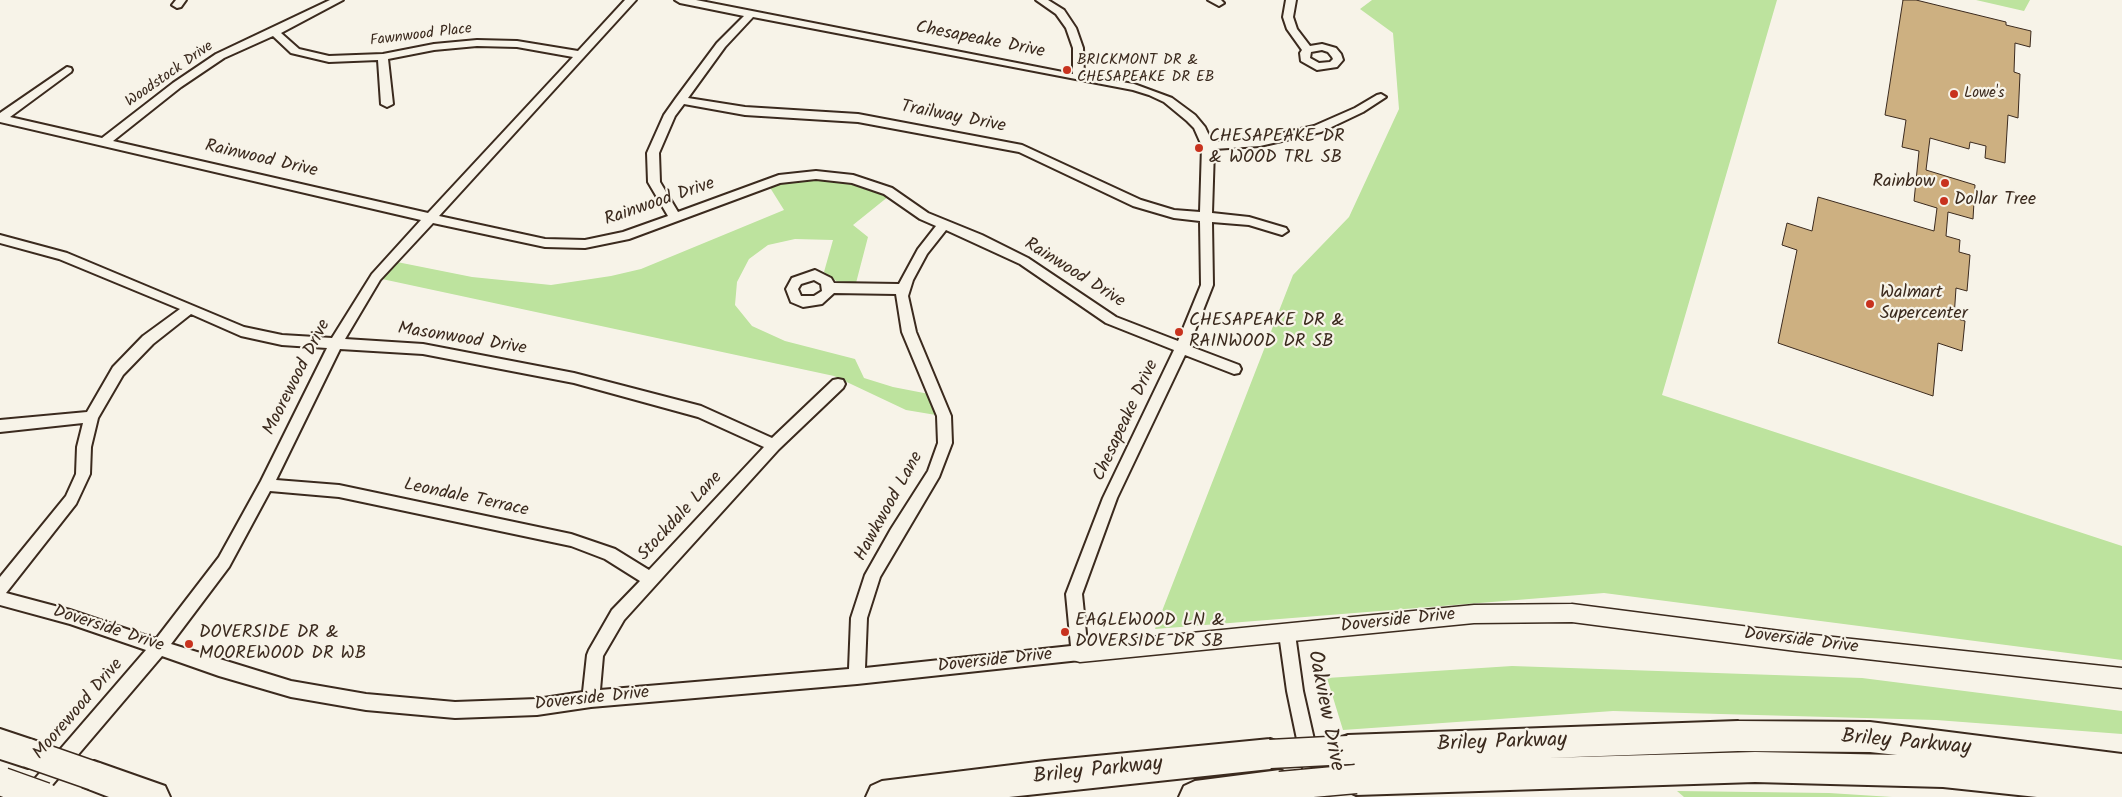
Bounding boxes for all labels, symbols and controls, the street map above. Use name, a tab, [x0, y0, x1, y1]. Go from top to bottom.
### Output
street label: Chesapeake Drive	[914, 18, 1046, 64]
street label: Fawnwood Place	[369, 21, 473, 51]
street label: Woodstock Drive	[123, 38, 217, 112]
place label: BRICKMONT DR & CHESAPEAKE DR EB	[1077, 52, 1214, 87]
marker: BRICKMONT DR & CHESAPEAKE DR EB	[1061, 64, 1073, 76]
place label: Lowe's	[1964, 85, 2004, 103]
marker: Lowe's	[1948, 88, 1960, 100]
street label: Trailway Drive	[899, 97, 1007, 139]
place label: CHESAPEAKE DR & WOOD TRL SB	[1209, 127, 1345, 170]
street label: Rainwood Drive	[203, 137, 319, 183]
marker: CHESAPEAKE DR & WOOD TRL SB	[1193, 142, 1205, 154]
place label: Rainbow	[1872, 172, 1935, 194]
street label: Rainwood Drive	[602, 174, 718, 232]
marker: Rainbow	[1939, 177, 1951, 189]
place label: Dollar Tree	[1954, 190, 2036, 212]
marker: Dollar Tree	[1938, 195, 1950, 207]
street label: Rainwood Drive	[1020, 234, 1128, 314]
place label: Walmart Supercenter	[1880, 283, 1968, 326]
marker: Walmart Supercenter	[1864, 298, 1876, 310]
place label: CHESAPEAKE DR & RAINWOOD DR SB	[1189, 311, 1345, 354]
street label: Moorewood Drive	[260, 317, 336, 439]
street label: Masonwood Drive	[396, 319, 528, 361]
marker: CHESAPEAKE DR & RAINWOOD DR SB	[1173, 326, 1185, 338]
street label: Chesapeake Drive	[1090, 357, 1164, 485]
street label: Hawkwood Lane	[851, 449, 929, 565]
street label: Stockdale Lane	[634, 468, 728, 566]
street label: Leondale Terrace	[402, 475, 530, 523]
street label: Doverside Drive	[50, 602, 166, 658]
street label: Doverside Drive	[1340, 605, 1456, 639]
place label: EAGLEWOOD LN & DOVERSIDE DR SB	[1075, 611, 1225, 654]
place label: DOVERSIDE DR & MOOREWOOD DR WB	[199, 623, 366, 666]
street label: Doverside Drive	[1743, 624, 1859, 660]
marker: EAGLEWOOD LN & DOVERSIDE DR SB	[1059, 626, 1071, 638]
marker: DOVERSIDE DR & MOOREWOOD DR WB	[183, 638, 195, 650]
street label: Doverside Drive	[937, 645, 1053, 679]
street label: Oakview Drive	[1300, 649, 1348, 773]
street label: Moorewood Drive	[29, 655, 129, 765]
street label: Doverside Drive	[534, 683, 650, 717]
street label: Briley Parkway	[1840, 726, 1972, 762]
street label: Briley Parkway	[1437, 729, 1567, 759]
street label: Briley Parkway	[1032, 753, 1164, 791]

